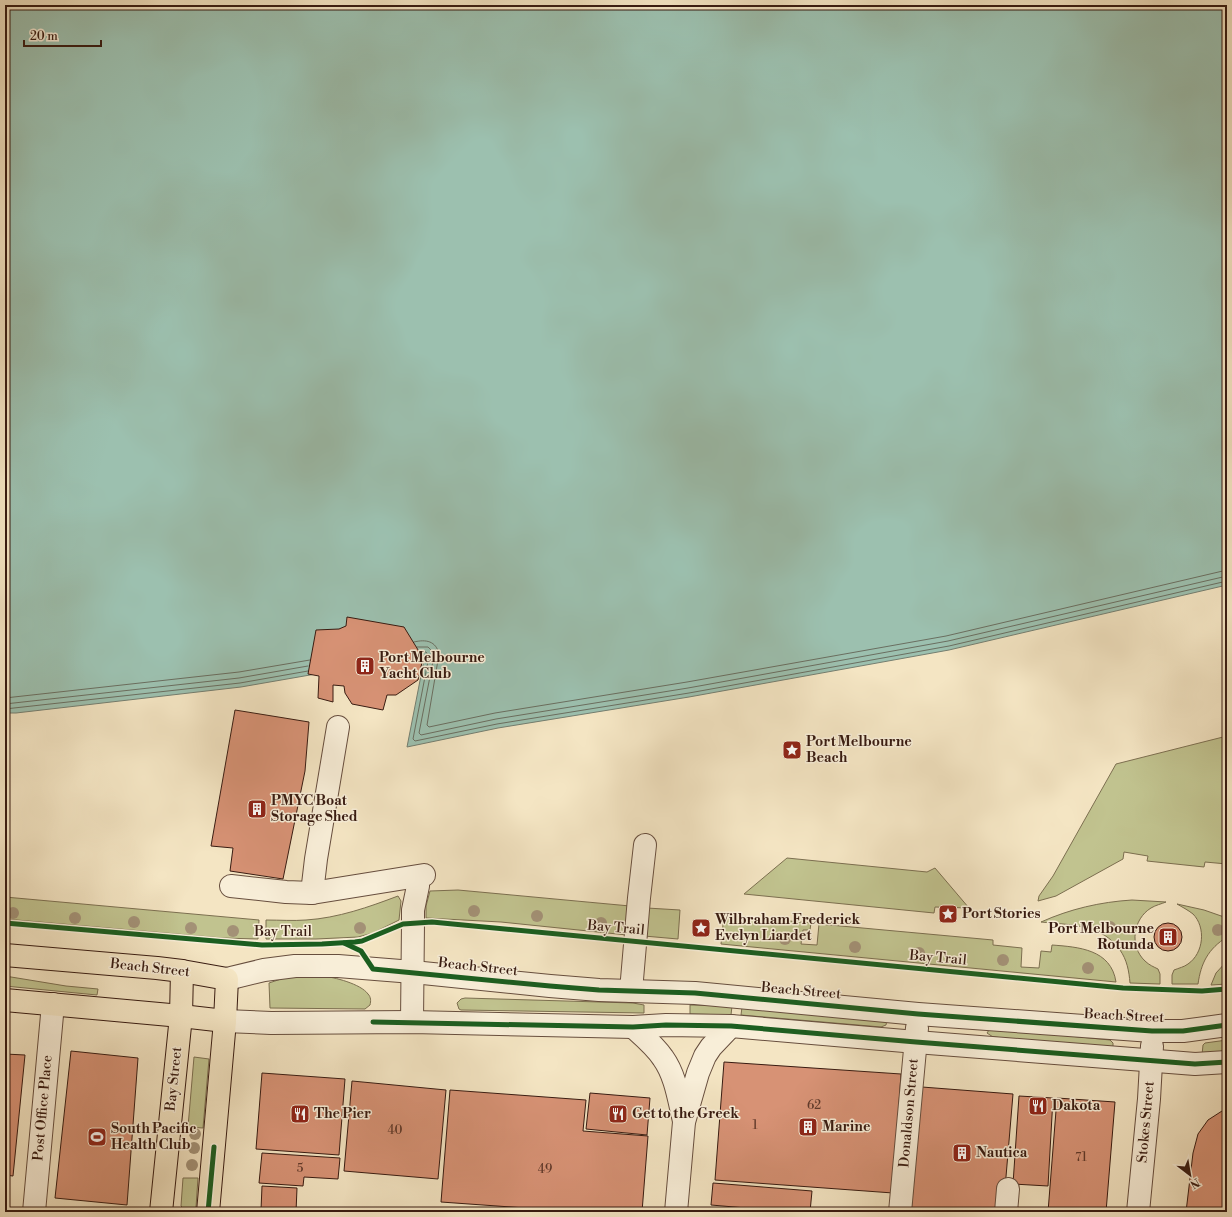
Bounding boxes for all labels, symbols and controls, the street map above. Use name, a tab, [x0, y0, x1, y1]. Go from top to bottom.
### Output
scale bar	[24, 22, 101, 48]
text: 20 m	[30, 29, 58, 44]
place label: Port Melbourne Yacht Club	[379, 649, 485, 683]
building icon: Port Melbourne Yacht Club	[354, 655, 376, 677]
place label: Port Melbourne Beach	[806, 733, 912, 767]
place icon: Port Melbourne Beach	[781, 739, 803, 761]
place label: PMYC Boat Storage Shed	[271, 792, 358, 826]
building icon: PMYC Boat Storage Shed	[246, 798, 268, 820]
place icon: Port Stories	[937, 903, 959, 925]
place label: Port Stories	[962, 905, 1041, 923]
place label: Wilbraham Frederick Evelyn Liardet	[714, 911, 860, 945]
street label: Bay Trail	[586, 916, 645, 939]
place icon: Wilbraham Frederick Evelyn Liardet	[690, 917, 712, 939]
place label: Port Melbourne Rotunda	[1048, 920, 1154, 954]
street label: Bay Trail	[253, 923, 312, 941]
building icon: Port Melbourne Rotunda	[1157, 926, 1179, 948]
street label: Bay Trail	[908, 946, 967, 969]
street label: Beach Street	[436, 954, 519, 980]
street label: Beach Street	[108, 955, 191, 981]
street label: Beach Street	[759, 978, 842, 1003]
street label: Beach Street	[1082, 1005, 1165, 1027]
street label: Bay Street	[162, 1046, 186, 1113]
street label: Post Office Place	[29, 1054, 57, 1162]
street label: Donaldson Street	[895, 1058, 923, 1168]
street label: Stokes Street	[1133, 1080, 1159, 1164]
restaurant icon: Dakota	[1027, 1095, 1049, 1117]
place label: Dakota	[1052, 1097, 1101, 1115]
house number: 62	[807, 1098, 821, 1113]
restaurant icon: The Pier	[289, 1103, 311, 1125]
restaurant icon: Get to the Greek	[607, 1103, 629, 1125]
place label: The Pier	[314, 1105, 371, 1123]
place label: Get to the Greek	[632, 1105, 739, 1123]
building icon: Marine	[797, 1116, 819, 1138]
house number: 1	[752, 1118, 758, 1133]
place label: Marine	[822, 1118, 871, 1136]
place label: South Pacific Health Club	[111, 1120, 196, 1154]
house number: 40	[387, 1123, 403, 1138]
sports icon: South Pacific Health Club	[86, 1126, 108, 1148]
building icon: Nautica	[951, 1142, 973, 1164]
place label: Nautica	[976, 1144, 1028, 1162]
house number: 71	[1075, 1150, 1088, 1165]
north arrow	[1170, 1155, 1210, 1195]
house number: 5	[297, 1161, 304, 1176]
house number: 49	[538, 1162, 552, 1177]
text: N	[1187, 1174, 1202, 1191]

